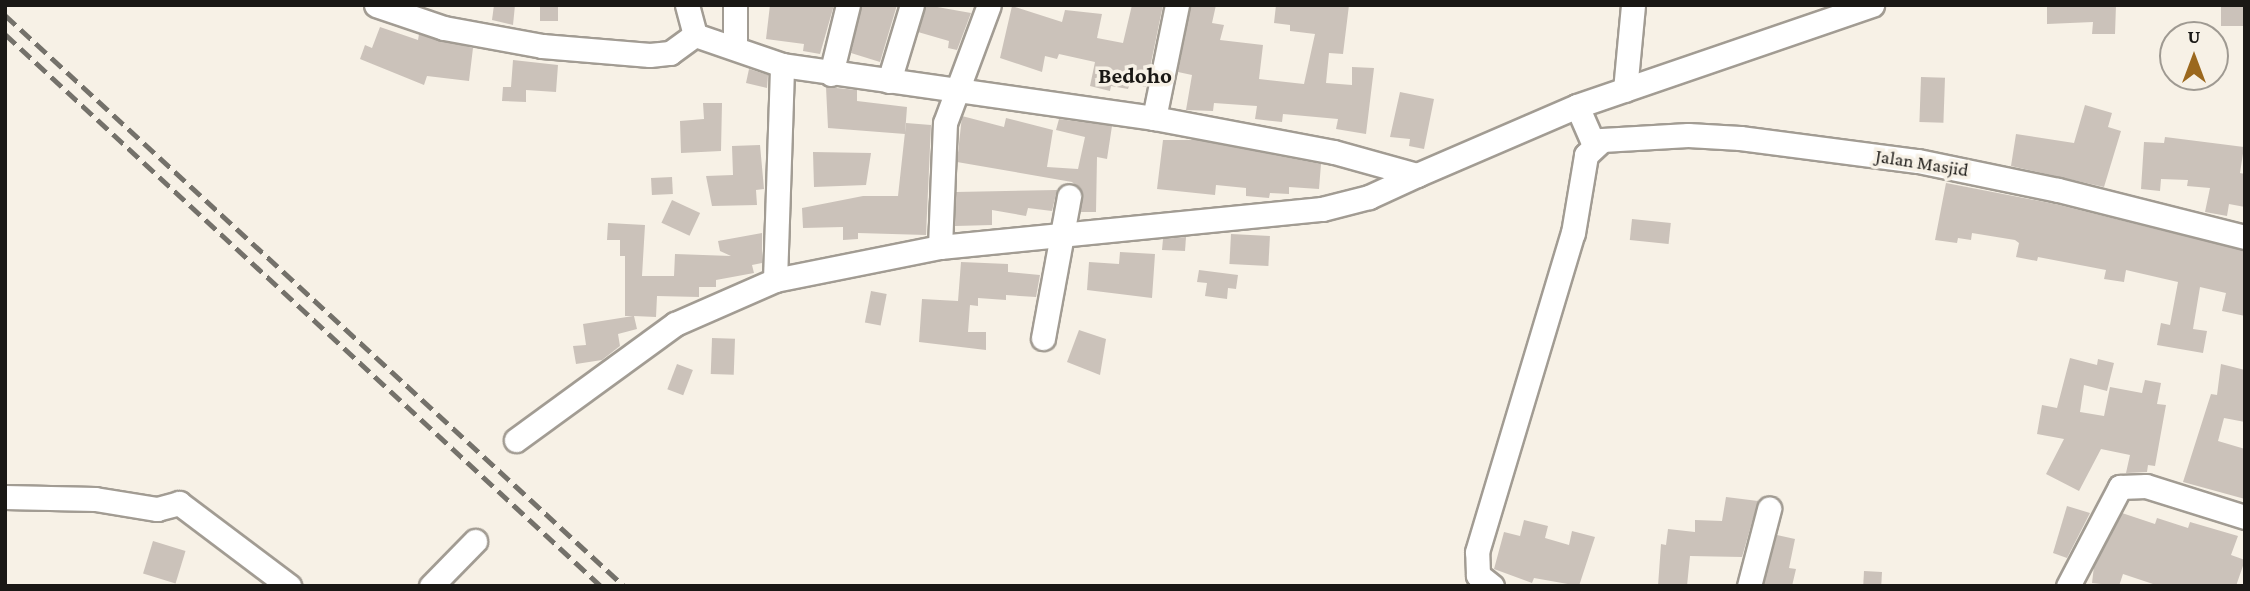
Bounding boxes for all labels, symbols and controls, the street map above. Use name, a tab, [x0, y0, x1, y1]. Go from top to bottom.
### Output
north arrow	[2159, 21, 2229, 91]
text: U	[2187, 26, 2201, 47]
district label: Bedoho	[1098, 61, 1172, 89]
street label: Jalan Masjid	[1874, 144, 1970, 182]

